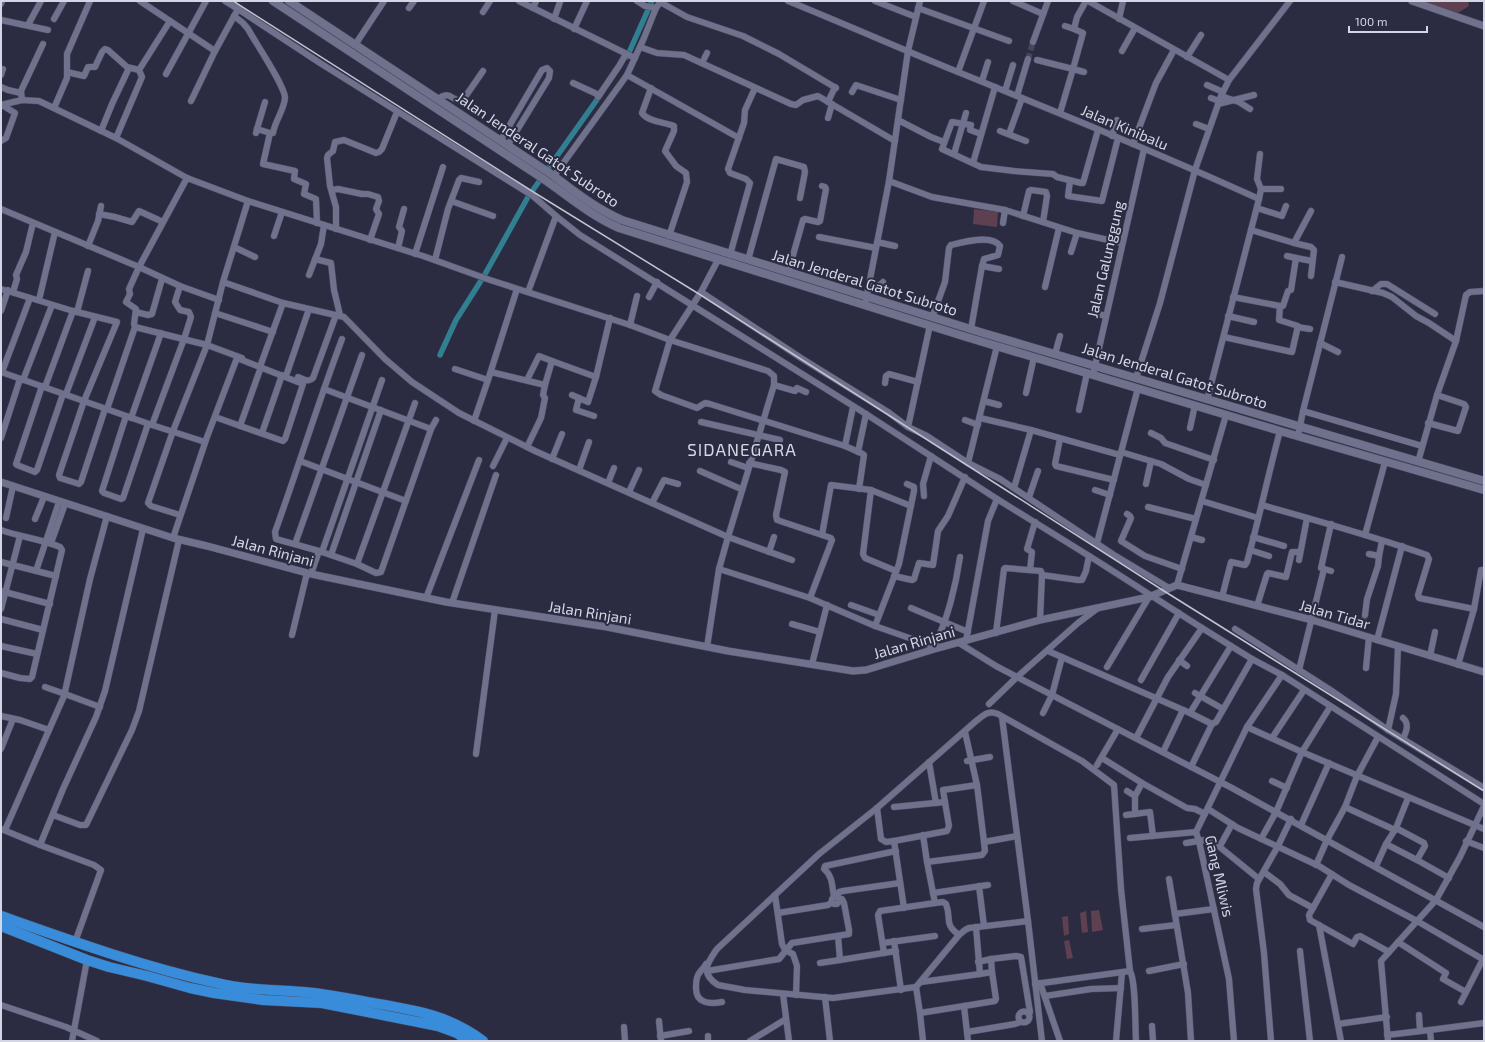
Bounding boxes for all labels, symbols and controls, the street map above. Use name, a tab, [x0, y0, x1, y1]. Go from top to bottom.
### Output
scale bar	[1349, 8, 1427, 34]
text: 100 m	[1355, 14, 1387, 28]
street label: Jalan Jenderal Gatot Subroto	[453, 88, 623, 210]
street label: Jalan Kinibalu	[1079, 101, 1171, 153]
street label: Jalan Galunggung	[1083, 198, 1127, 319]
street label: Jalan Jenderal Gatot Subroto	[770, 245, 960, 319]
street label: Jalan Jenderal Gatot Subroto	[1080, 338, 1270, 412]
district label: SIDANEGARA	[687, 439, 797, 459]
street label: Jalan Rinjani	[230, 530, 316, 571]
street label: Jalan Tidar	[1297, 595, 1373, 633]
street label: Jalan Rinjani	[547, 597, 633, 628]
street label: Jalan Rinjani	[871, 622, 957, 663]
street label: Gang Mliwis	[1202, 833, 1238, 919]

